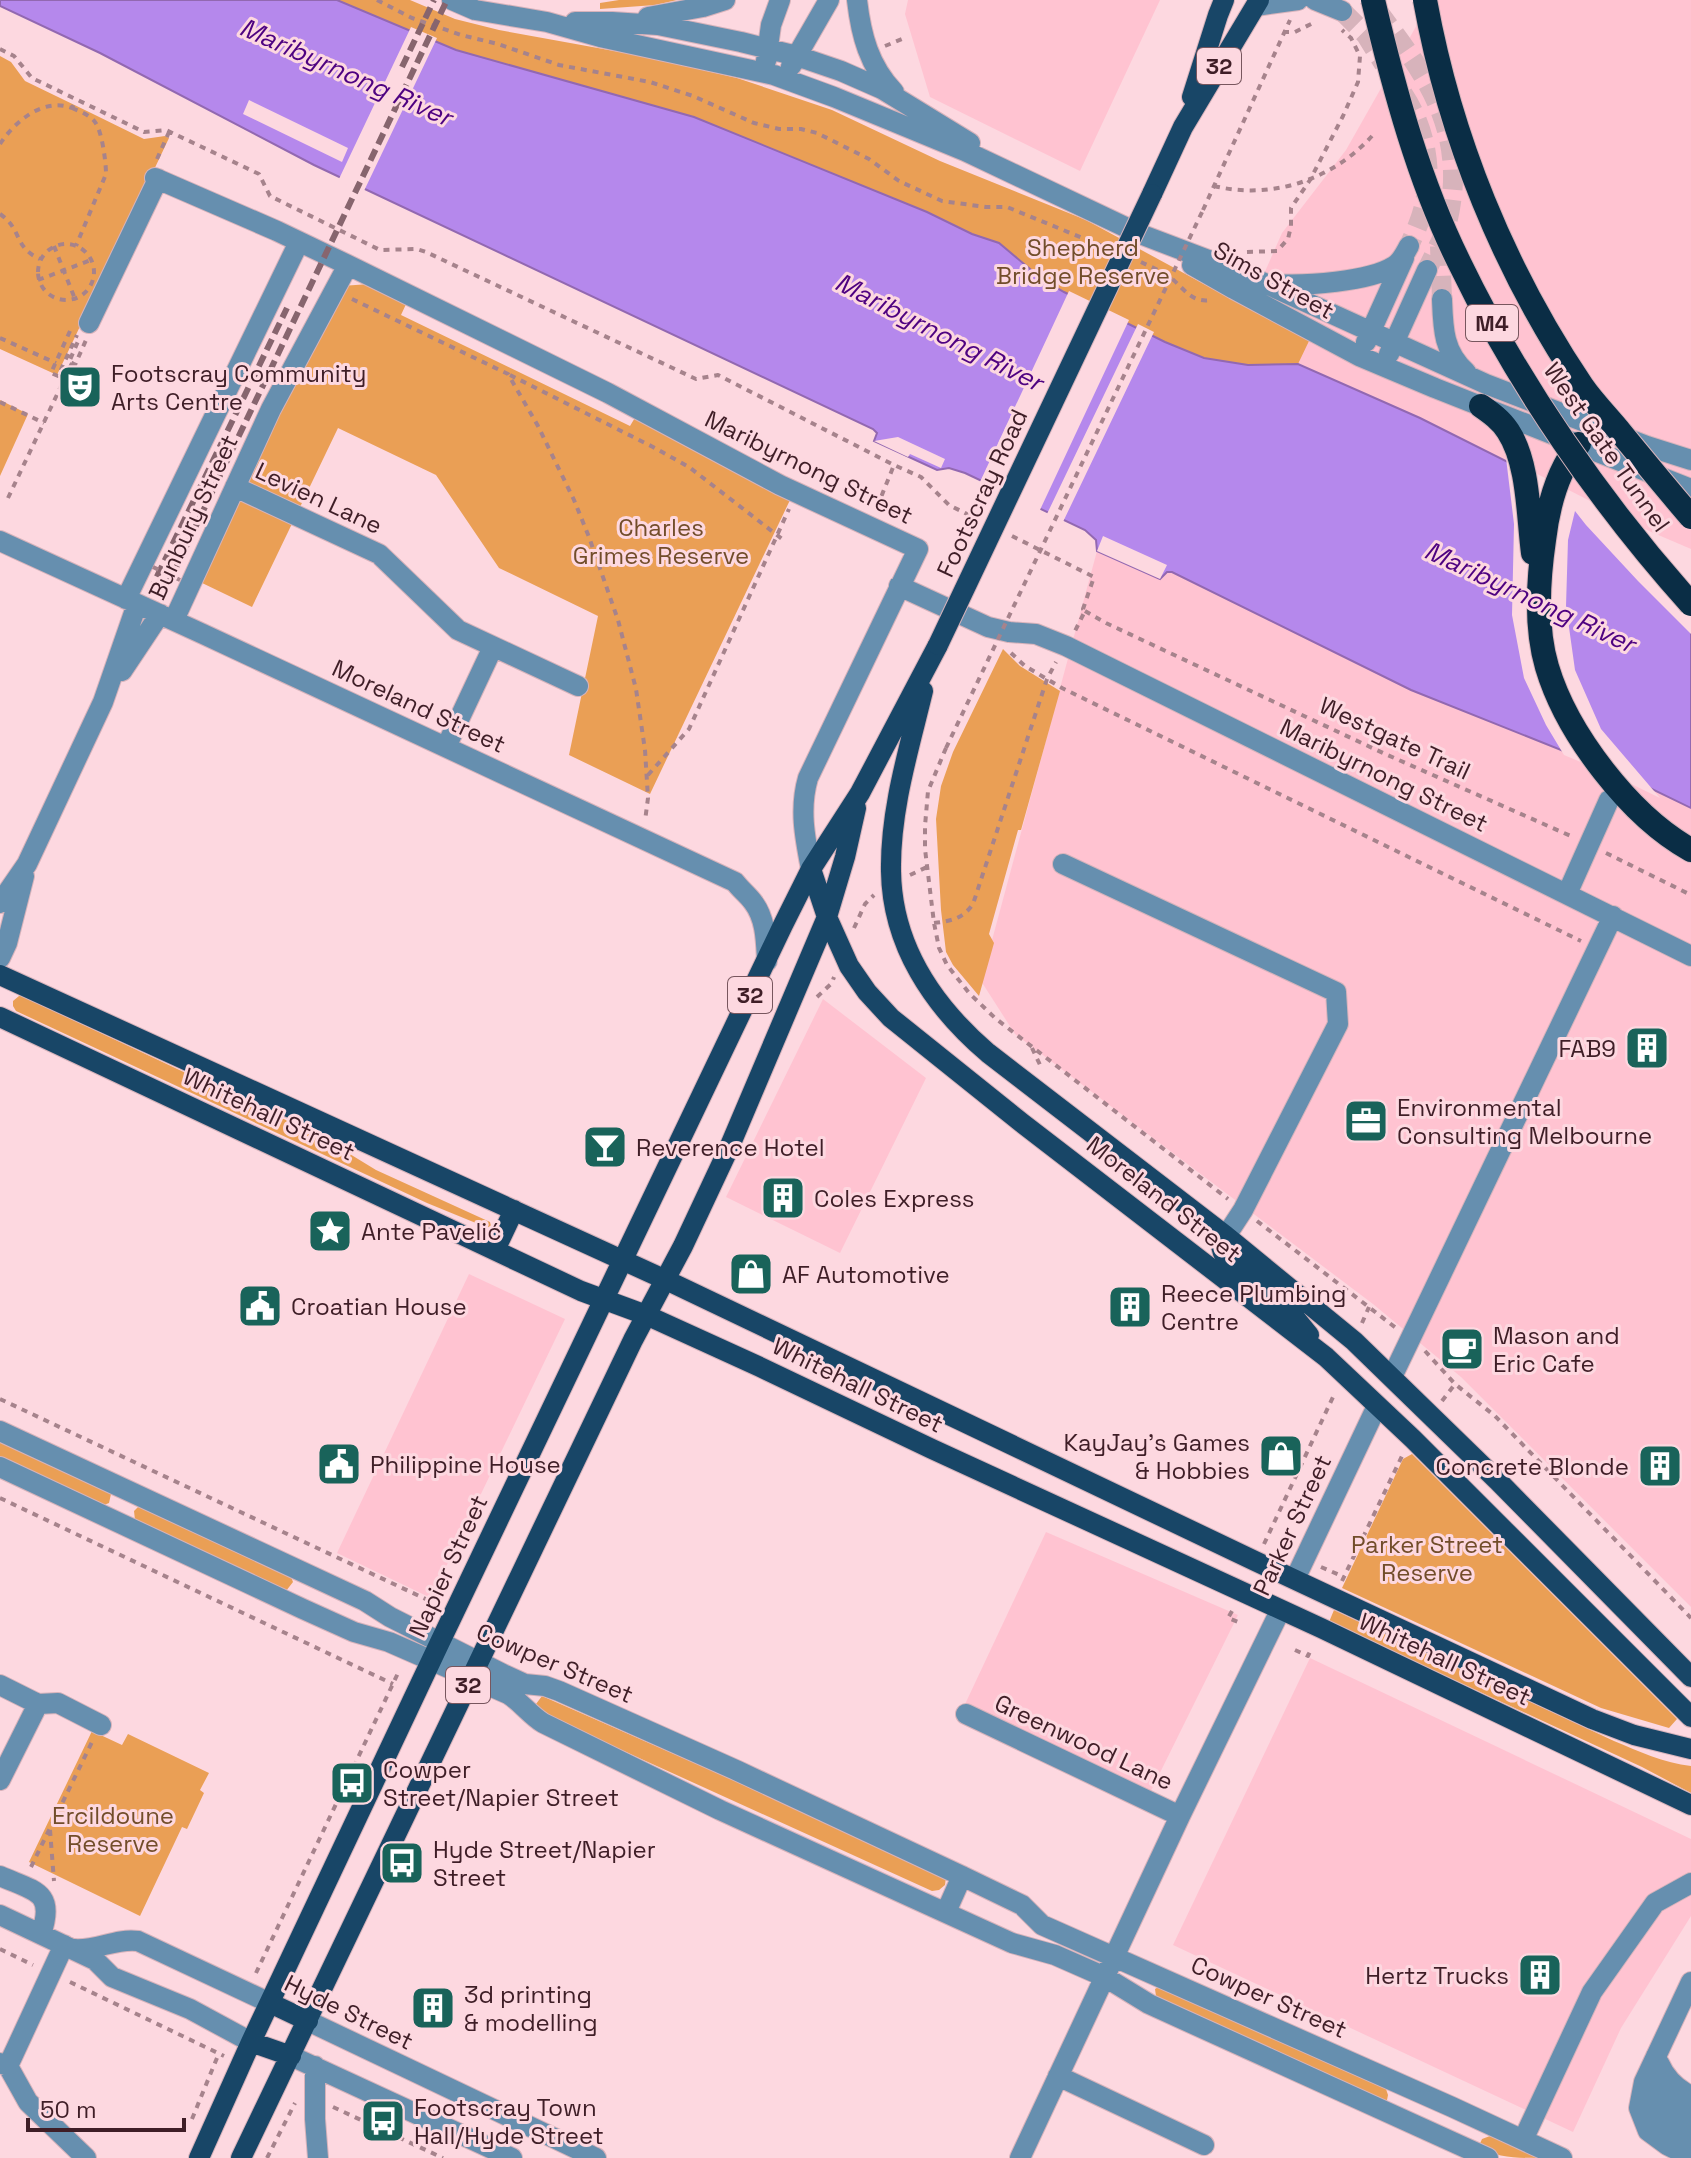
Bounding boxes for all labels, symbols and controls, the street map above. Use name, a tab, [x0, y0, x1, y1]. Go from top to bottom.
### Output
water label: Maribyrnong River	[235, 10, 460, 135]
road number: 32	[1197, 48, 1241, 84]
park label: Shepherd Bridge Reserve	[996, 232, 1170, 291]
street label: Sims Street	[1208, 234, 1340, 326]
water label: Maribyrnong River	[829, 265, 1052, 401]
road number: M4	[1466, 305, 1518, 341]
street label: West Gate Tunnel	[1537, 356, 1677, 538]
place label: Footscray Community Arts Centre	[111, 358, 366, 417]
theatre icon: Footscray Community Arts Centre	[56, 363, 104, 411]
street label: Maribyrnong Street	[700, 403, 918, 531]
street label: Footscray Road	[930, 404, 1034, 582]
street label: Bunbury Street	[141, 429, 245, 605]
street label: Levien Lane	[251, 455, 387, 541]
park label: Charles Grimes Reserve	[573, 512, 749, 571]
water label: Maribyrnong River	[1419, 533, 1644, 662]
street label: Moreland Street	[327, 652, 511, 760]
street label: Westgate Trail	[1315, 689, 1475, 787]
street label: Maribyrnong Street	[1275, 711, 1493, 839]
road number: 32	[728, 977, 772, 1013]
building icon: FAB9	[1623, 1024, 1671, 1072]
place label: FAB9	[1558, 1033, 1616, 1064]
street label: Whitehall Street	[178, 1061, 360, 1167]
place label: Environmental Consulting Melbourne	[1397, 1092, 1652, 1151]
office icon: Environmental Consulting Melbourne	[1342, 1097, 1390, 1145]
bar icon: Reverence Hotel	[581, 1123, 629, 1171]
street label: Moreland Street	[1080, 1129, 1248, 1269]
place label: Reverence Hotel	[636, 1132, 825, 1163]
building icon: Coles Express	[759, 1174, 807, 1222]
place label: Coles Express	[814, 1183, 974, 1214]
place icon: Ante Pavelić	[306, 1207, 354, 1255]
place label: Ante Pavelić	[361, 1216, 502, 1247]
shop icon: AF Automotive	[727, 1250, 775, 1298]
place label: AF Automotive	[782, 1259, 950, 1290]
place label: Reece Plumbing Centre	[1161, 1278, 1346, 1337]
public building icon: Croatian House	[236, 1282, 284, 1330]
building icon: Reece Plumbing Centre	[1106, 1283, 1154, 1331]
place label: Croatian House	[291, 1291, 467, 1322]
place label: Mason and Eric Cafe	[1493, 1320, 1620, 1379]
cafe icon: Mason and Eric Cafe	[1438, 1325, 1486, 1373]
street label: Whitehall Street	[768, 1330, 948, 1440]
place label: KayJay's Games & Hobbies	[1063, 1427, 1250, 1486]
shop icon: KayJay's Games & Hobbies	[1257, 1432, 1305, 1480]
public building icon: Philippine House	[315, 1440, 363, 1488]
building icon: Concrete Blonde	[1636, 1442, 1684, 1490]
place label: Philippine House	[370, 1449, 561, 1480]
street label: Parker Street	[1246, 1450, 1338, 1600]
place label: Concrete Blonde	[1435, 1451, 1629, 1482]
street label: Napier Street	[401, 1490, 495, 1642]
park label: Parker Street Reserve	[1351, 1529, 1503, 1588]
street label: Whitehall Street	[1354, 1606, 1536, 1712]
street label: Cowper Street	[472, 1616, 638, 1710]
road number: 32	[446, 1667, 490, 1703]
street label: Greenwood Lane	[990, 1687, 1178, 1797]
place label: Cowper Street/Napier Street	[383, 1754, 619, 1813]
bus stop icon: Cowper Street/Napier Street	[328, 1759, 376, 1807]
park label: Ercildoune Reserve	[52, 1800, 174, 1859]
place label: Hyde Street/Napier Street	[433, 1834, 656, 1893]
bus stop icon: Hyde Street/Napier Street	[378, 1839, 426, 1887]
street label: Cowper Street	[1186, 1949, 1352, 2045]
building icon: Hertz Trucks	[1516, 1951, 1564, 1999]
place label: Hertz Trucks	[1365, 1960, 1509, 1991]
street label: Hyde Street	[279, 1967, 419, 2057]
place label: 3d printing & modelling	[464, 1979, 598, 2038]
building icon: 3d printing & modelling	[409, 1984, 457, 2032]
scale bar	[28, 2082, 184, 2132]
place label: Footscray Town Hall/Hyde Street	[414, 2092, 604, 2151]
text: 50 m	[40, 2094, 97, 2125]
bus stop icon: Footscray Town Hall/Hyde Street	[359, 2097, 407, 2145]

